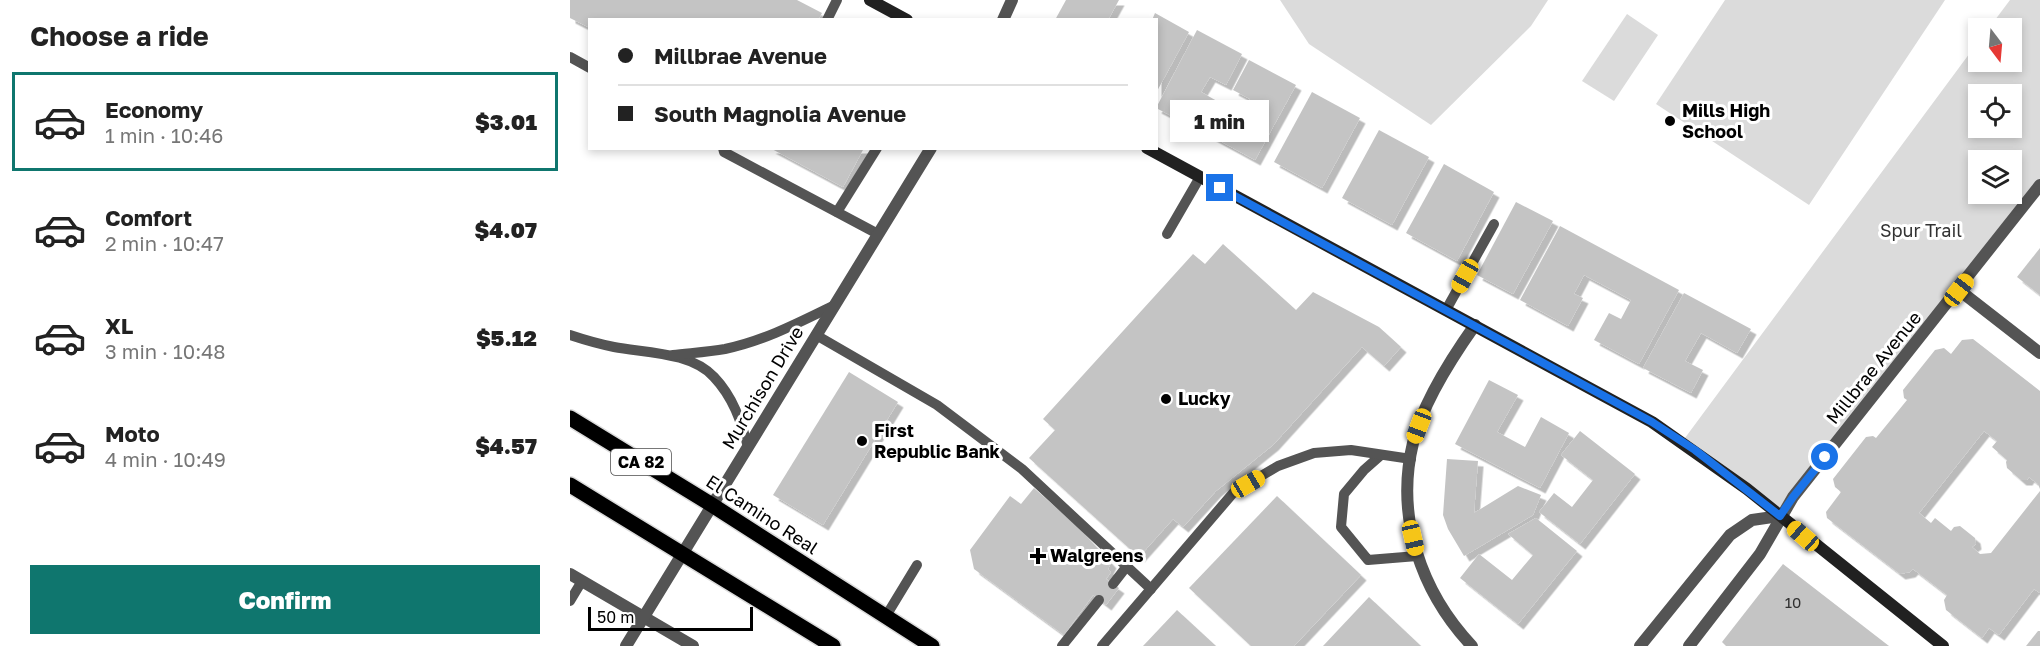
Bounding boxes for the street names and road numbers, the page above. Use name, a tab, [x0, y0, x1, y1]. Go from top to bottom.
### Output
street label: Millbrae Avenue	[1821, 307, 1925, 428]
street label: Murchison Drive	[717, 322, 807, 453]
road number: CA 82	[611, 449, 671, 475]
street label: El Camino Real	[702, 470, 823, 559]

